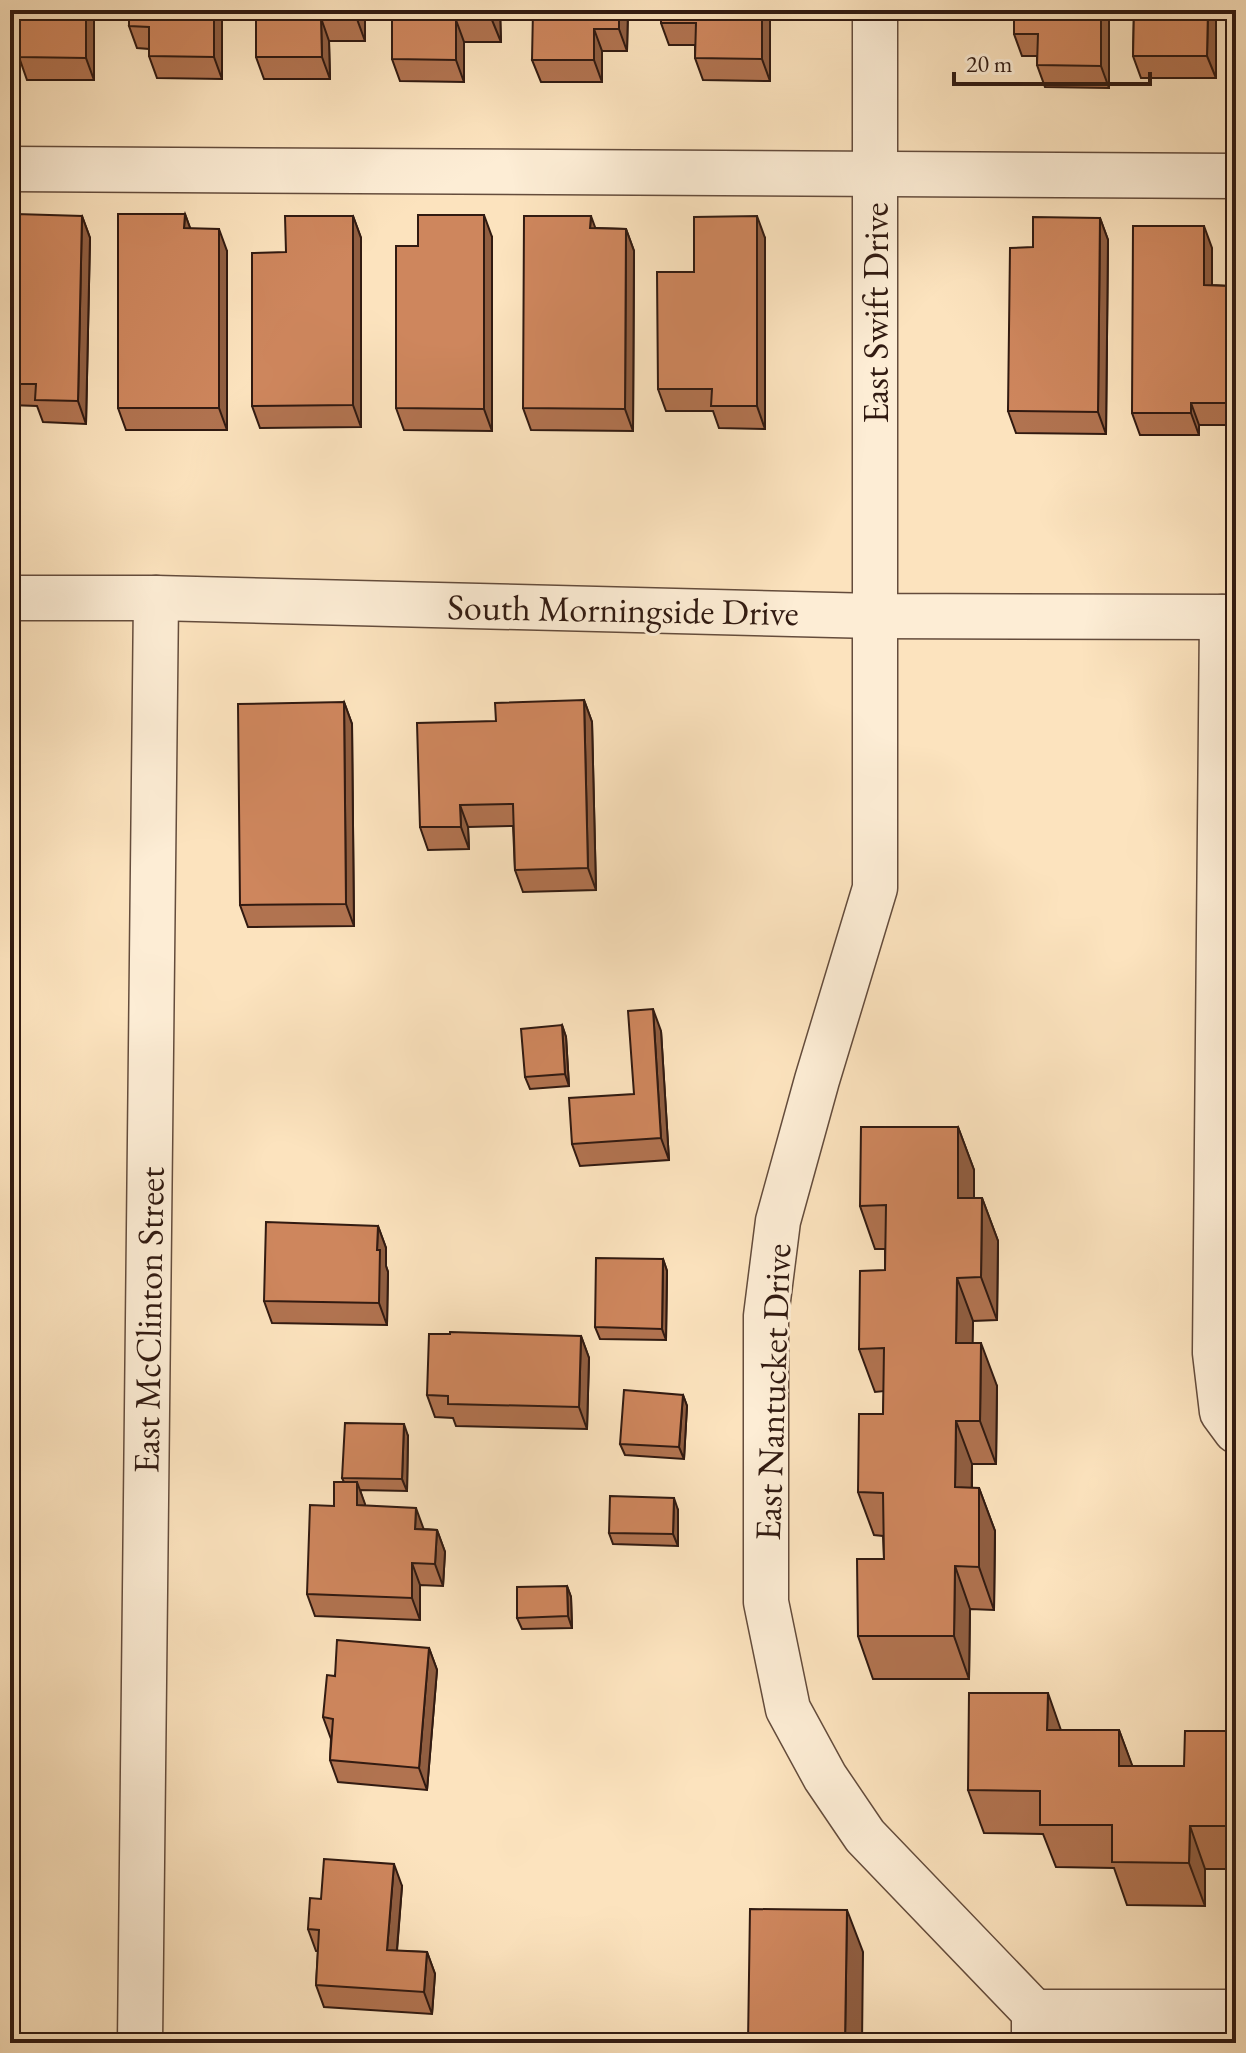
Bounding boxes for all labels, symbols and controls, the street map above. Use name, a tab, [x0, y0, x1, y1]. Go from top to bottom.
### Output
scale bar	[954, 36, 1150, 86]
text: 20 m	[966, 48, 1013, 79]
street label: East Swift Drive	[852, 203, 899, 423]
street label: South Morningside Drive	[447, 583, 799, 636]
street label: East McClinton Street	[122, 1166, 175, 1474]
street label: East Nantucket Drive	[744, 1243, 801, 1541]

